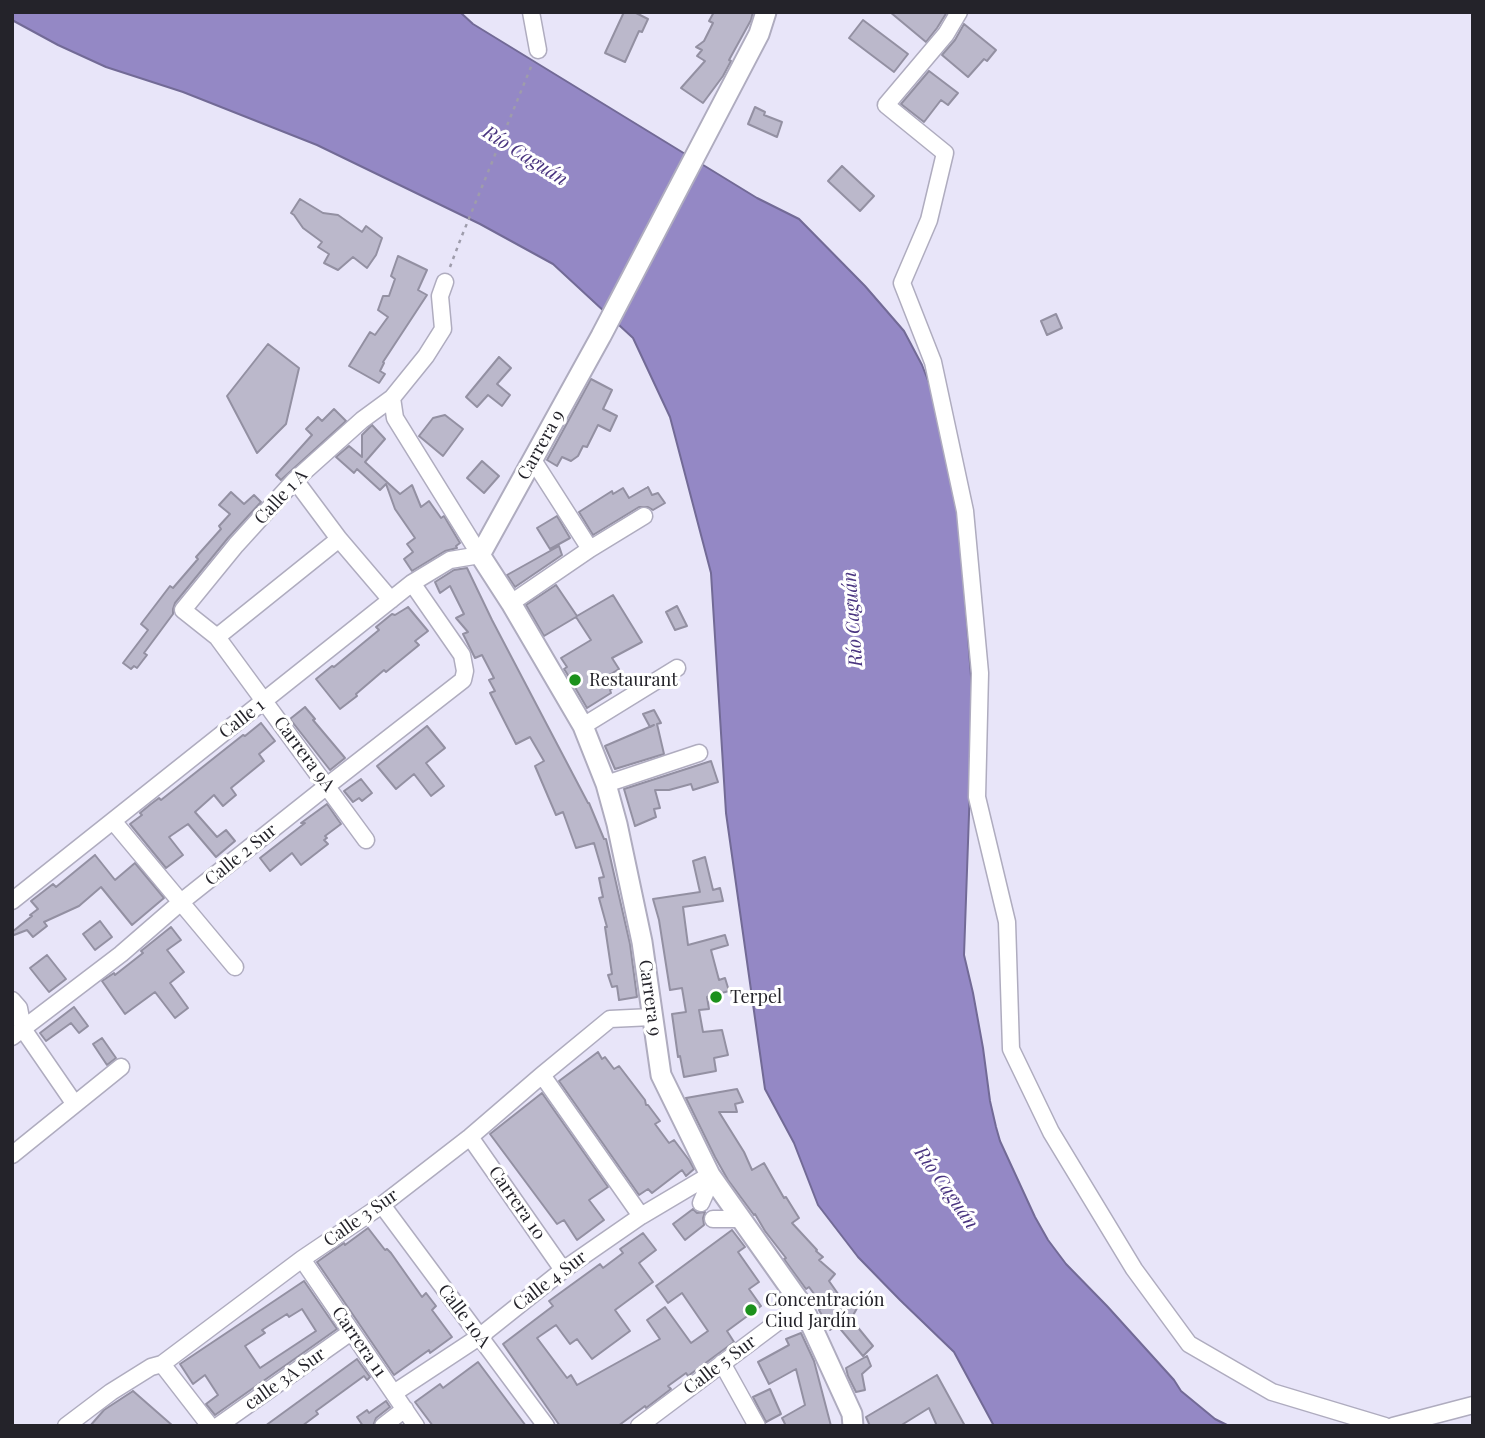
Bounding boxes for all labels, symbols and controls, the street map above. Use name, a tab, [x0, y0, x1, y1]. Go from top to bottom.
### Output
water label: Río Caguán	[479, 121, 571, 191]
street label: Carrera 9	[513, 406, 569, 484]
street label: Calle 1 A	[250, 465, 312, 529]
water label: Río Caguán	[838, 571, 868, 667]
place label: Restaurant	[589, 669, 678, 691]
marker: Restaurant	[567, 672, 583, 688]
street label: Calle 1	[215, 695, 269, 743]
street label: Carrera 9A	[269, 712, 339, 796]
street label: Calle 2 Sur	[201, 819, 281, 891]
street label: Carrera 9	[634, 959, 666, 1037]
place label: Terpel	[730, 986, 782, 1008]
marker: Terpel	[708, 989, 724, 1005]
water label: Río Caguán	[909, 1142, 983, 1234]
street label: Carrera 10	[484, 1162, 550, 1244]
street label: Calle 3 Sur	[320, 1185, 402, 1251]
street label: Calle 4 Sur	[509, 1246, 591, 1316]
street label: Calle 10A	[433, 1280, 495, 1352]
place label: Concentración Ciud Jardín	[765, 1289, 885, 1332]
marker: Concentración Ciud Jardín	[743, 1302, 759, 1318]
street label: Carrera 11	[327, 1303, 391, 1381]
street label: Calle 5 Sur	[679, 1331, 761, 1399]
street label: calle 3A Sur	[240, 1343, 330, 1415]

